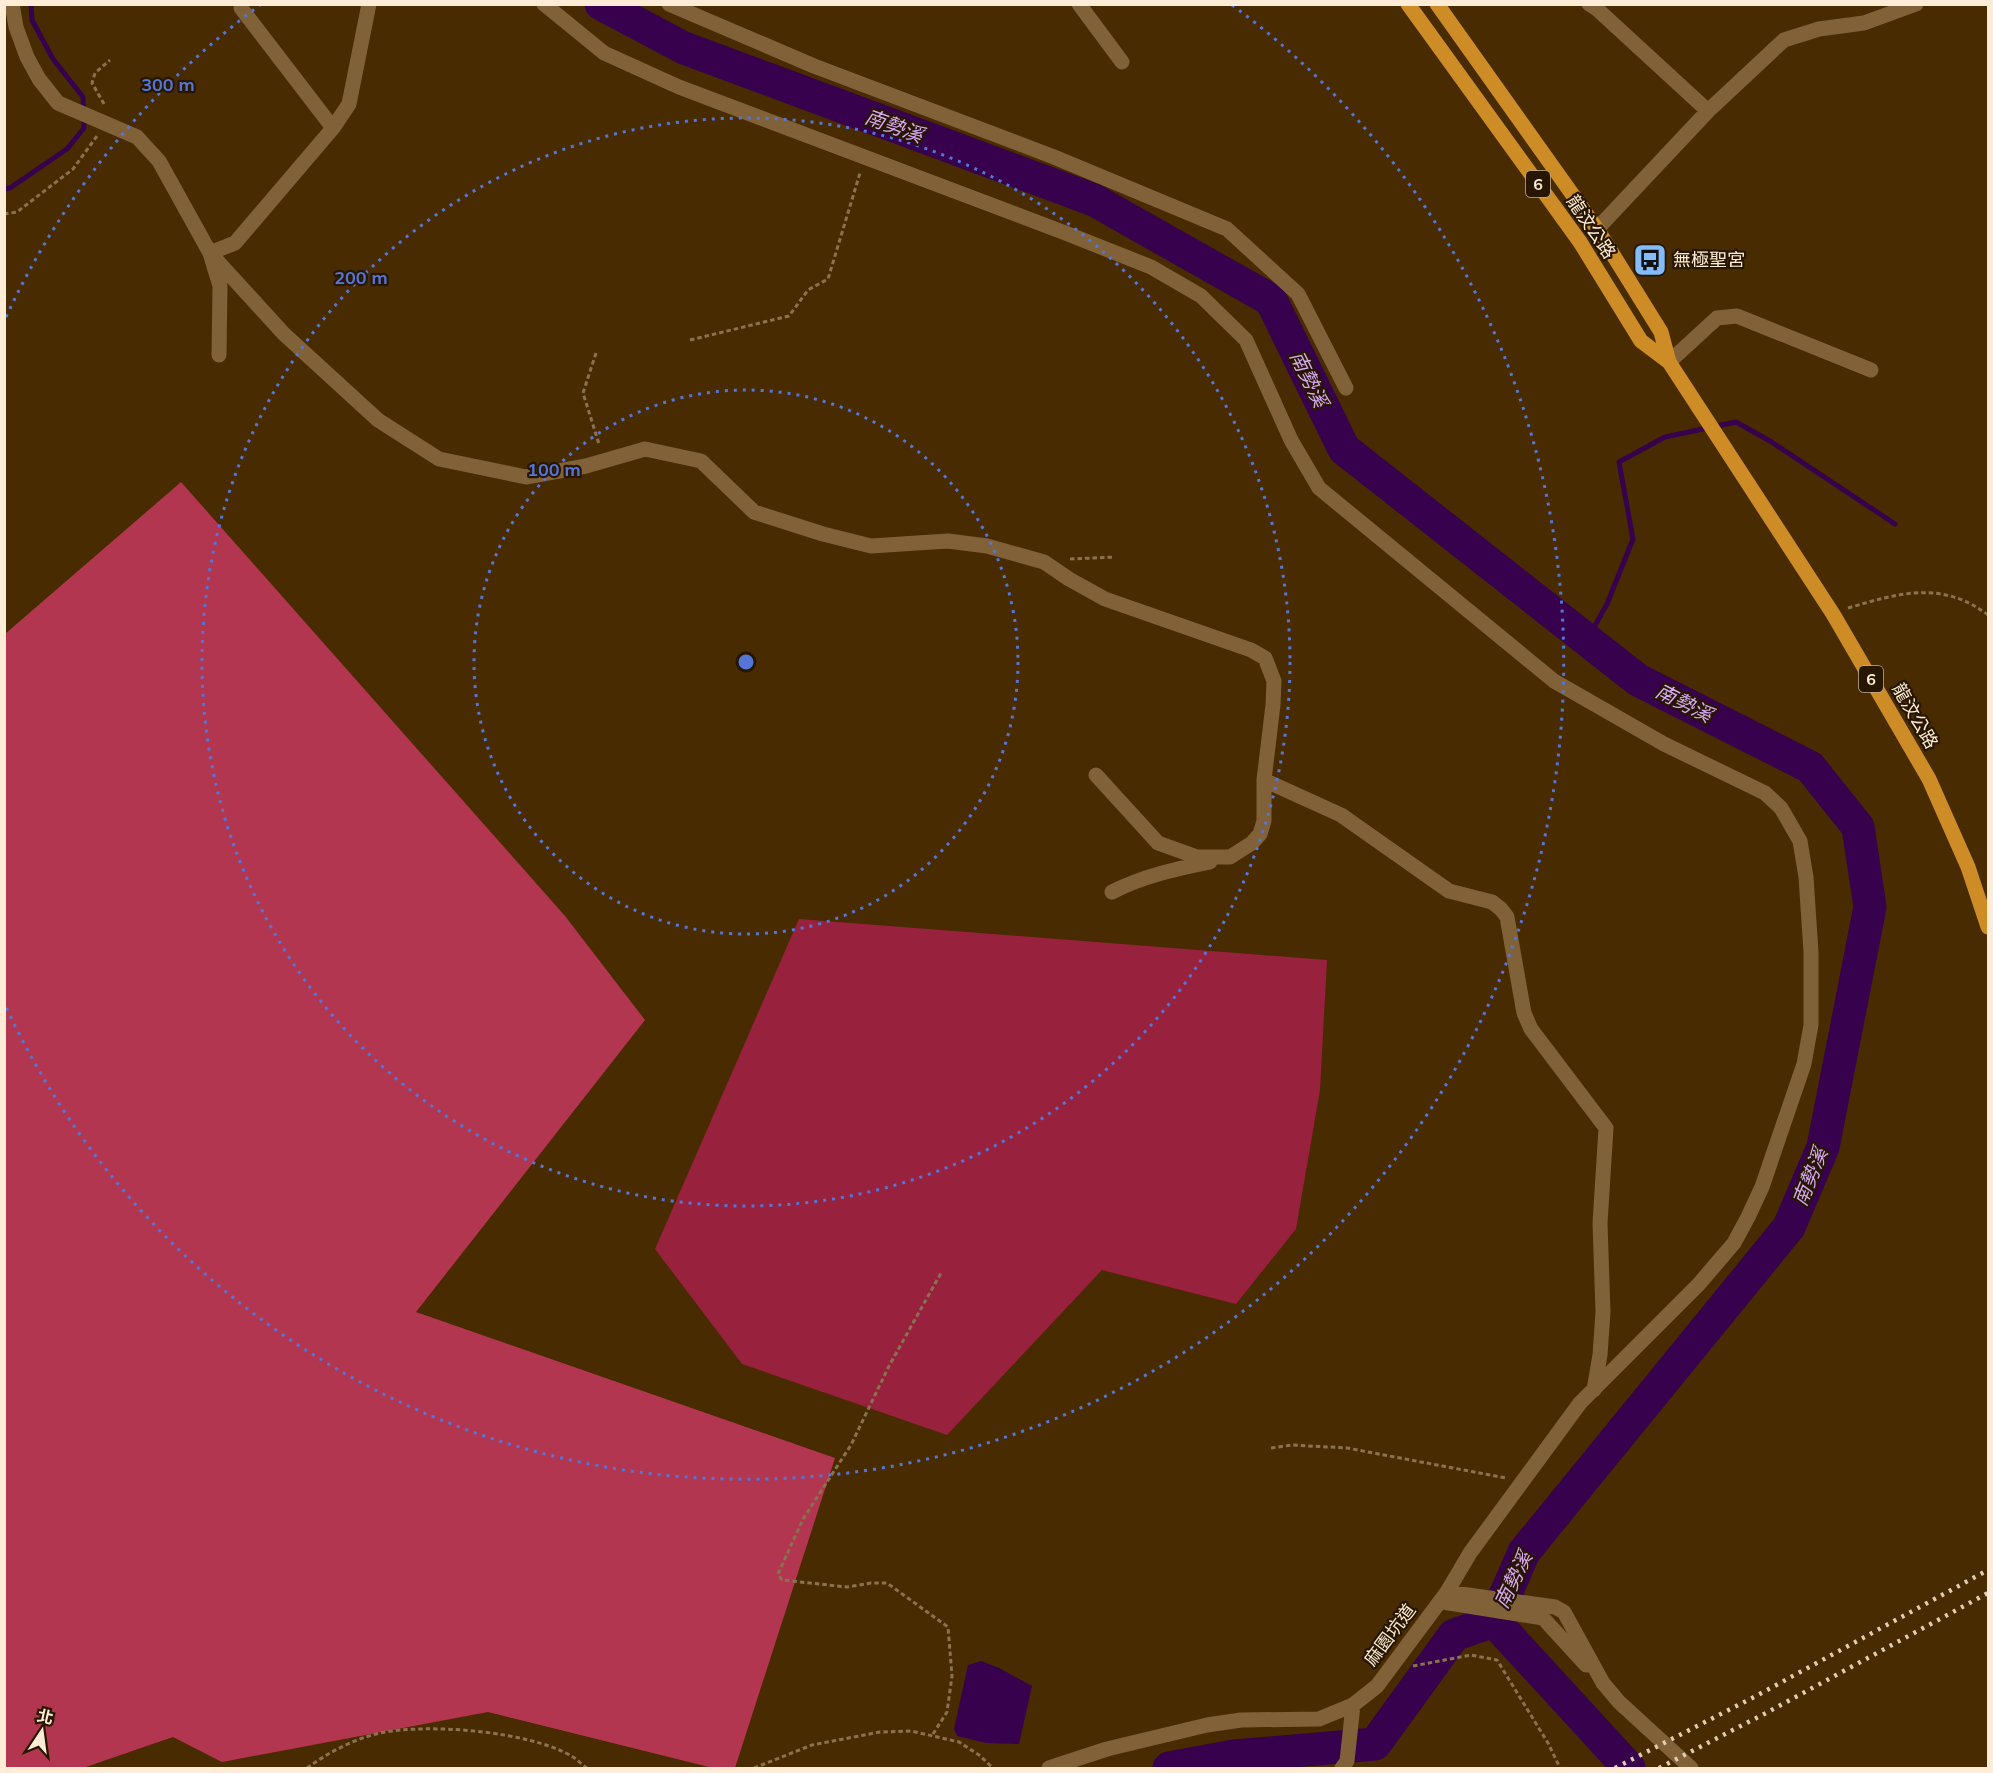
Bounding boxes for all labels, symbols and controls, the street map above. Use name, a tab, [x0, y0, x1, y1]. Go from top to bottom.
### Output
text: 300 m	[141, 73, 195, 96]
water label: 南勢溪	[862, 104, 929, 149]
road number: 6	[1526, 171, 1550, 197]
street label: 龍汶公路	[1562, 190, 1621, 263]
bus stop icon: 無極聖宮	[1632, 242, 1668, 278]
place label: 無極聖宮	[1673, 248, 1745, 271]
text: 200 m	[334, 266, 388, 289]
water label: 南勢溪	[1285, 346, 1335, 414]
text: 100 m	[527, 458, 581, 481]
centre of rings	[736, 652, 756, 672]
road number: 6	[1859, 666, 1883, 692]
water label: 南勢溪	[1652, 678, 1719, 729]
street label: 龍汶公路	[1887, 679, 1943, 753]
water label: 南勢溪	[1787, 1142, 1833, 1209]
water label: 南勢溪	[1488, 1545, 1538, 1612]
street label: 麻園坑道	[1359, 1599, 1420, 1670]
north arrow	[12, 1701, 72, 1761]
text: 北	[35, 1705, 55, 1728]

